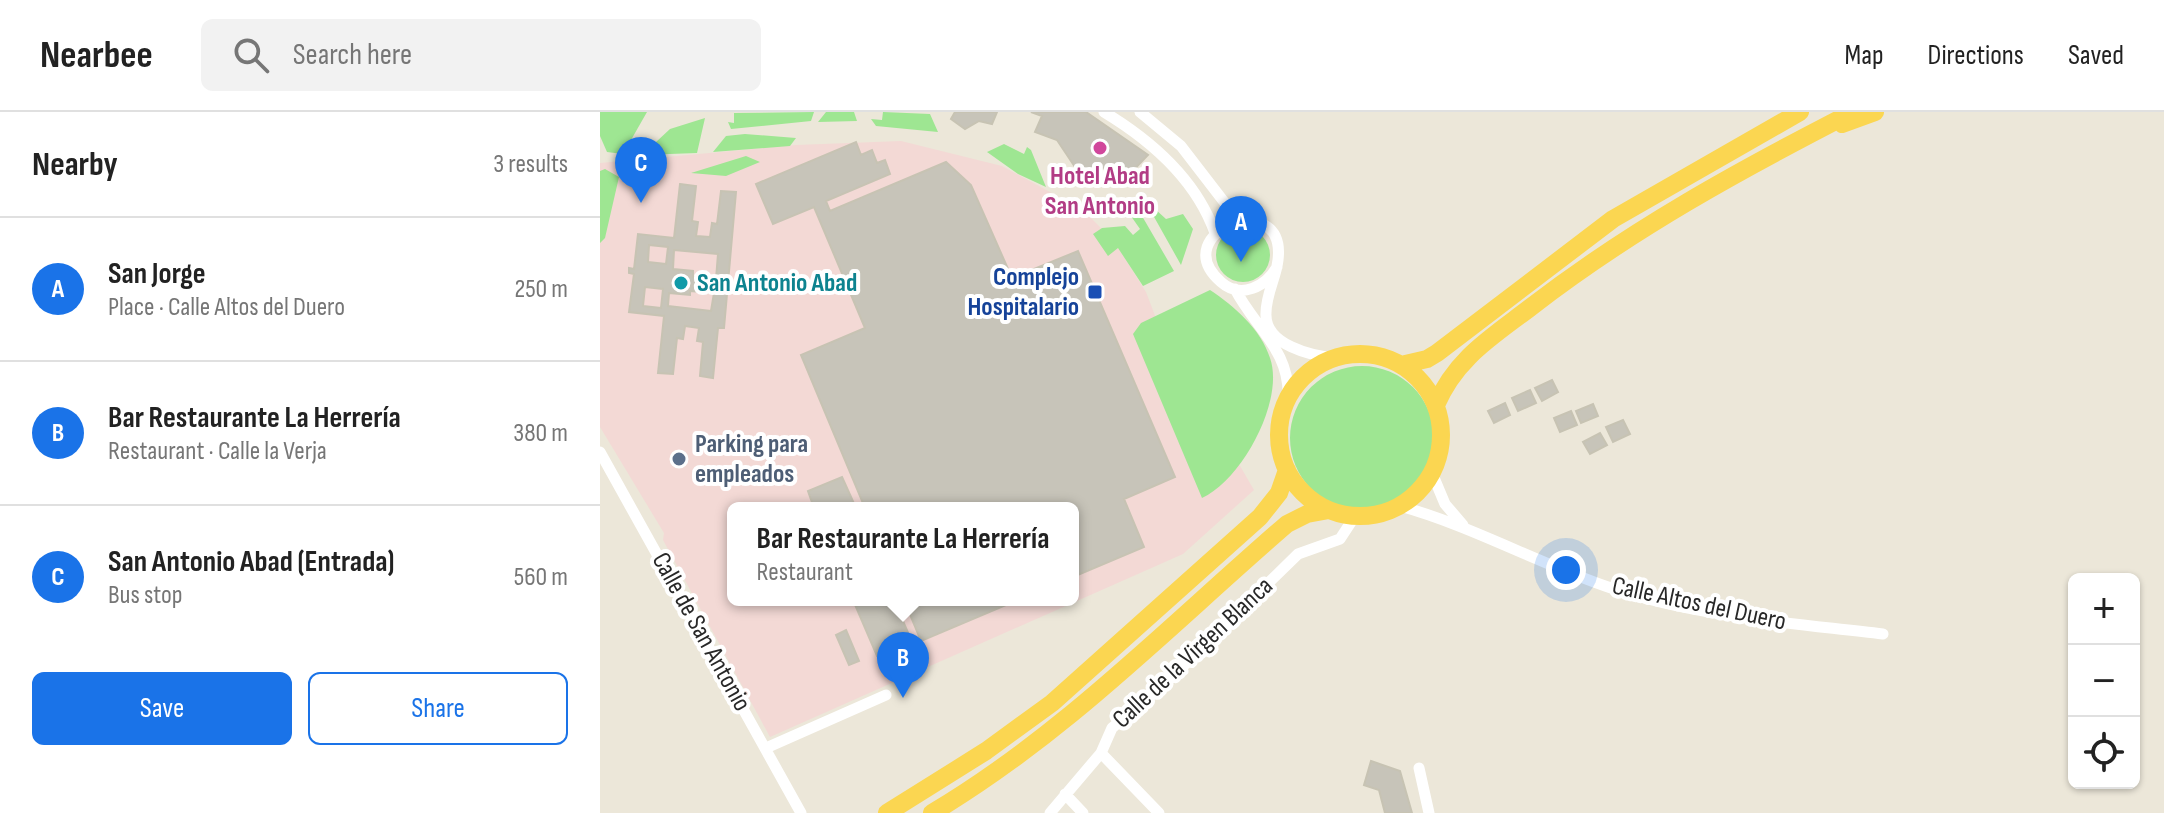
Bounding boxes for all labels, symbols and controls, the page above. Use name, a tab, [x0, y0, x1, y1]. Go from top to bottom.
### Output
search box	[201, 19, 761, 91]
text: Nearbee	[40, 33, 153, 78]
icon: search	[229, 33, 273, 77]
text: Search here	[293, 37, 412, 73]
text: Map	[1845, 39, 1884, 72]
text: Directions	[1928, 39, 2024, 72]
text: Saved	[2068, 39, 2124, 72]
pin: C	[615, 137, 667, 203]
marker: Hotel Abad San Antonio	[1091, 139, 1109, 157]
text: Nearby	[32, 144, 118, 185]
text: 3 results	[493, 149, 568, 180]
place label: Hotel Abad San Antonio	[1045, 161, 1155, 222]
pin: A	[1215, 196, 1267, 262]
text: San Jorge	[108, 256, 206, 292]
place label: Complejo Hospitalario	[968, 262, 1079, 323]
place label: San Antonio Abad	[697, 268, 857, 299]
text: A	[52, 274, 64, 305]
text: 250 m	[514, 274, 568, 305]
marker: San Antonio Abad	[672, 274, 690, 292]
marker: Complejo Hospitalario	[1086, 283, 1104, 301]
text: Place · Calle Altos del Duero	[108, 292, 345, 323]
text: Bar Restaurante La Herrería	[108, 400, 401, 436]
text: B	[52, 418, 64, 449]
text: 380 m	[513, 418, 568, 449]
place label: Parking para empleados	[695, 429, 808, 490]
text: Restaurant · Calle la Verja	[108, 436, 327, 467]
marker: Parking para empleados	[670, 450, 688, 468]
popup	[727, 502, 1079, 606]
text: Bar Restaurante La Herrería	[757, 521, 1049, 557]
text: San Antonio Abad (Entrada)	[108, 544, 394, 580]
street label: Calle de San Antonio	[645, 547, 757, 717]
your location	[1546, 550, 1586, 590]
text: Restaurant	[757, 557, 853, 588]
text: C	[51, 562, 65, 593]
text: 560 m	[514, 562, 568, 593]
street label: Calle Altos del Duero	[1609, 570, 1789, 638]
street label: Calle de la Virgen Blanca	[1106, 571, 1280, 735]
map controls	[2068, 573, 2140, 789]
button: +	[2068, 573, 2140, 645]
text: Bus stop	[108, 580, 183, 611]
pin: B	[877, 632, 929, 698]
button: −	[2068, 645, 2140, 717]
button: Save	[32, 672, 292, 745]
button: Share	[308, 672, 568, 745]
button: locate	[2068, 717, 2140, 789]

